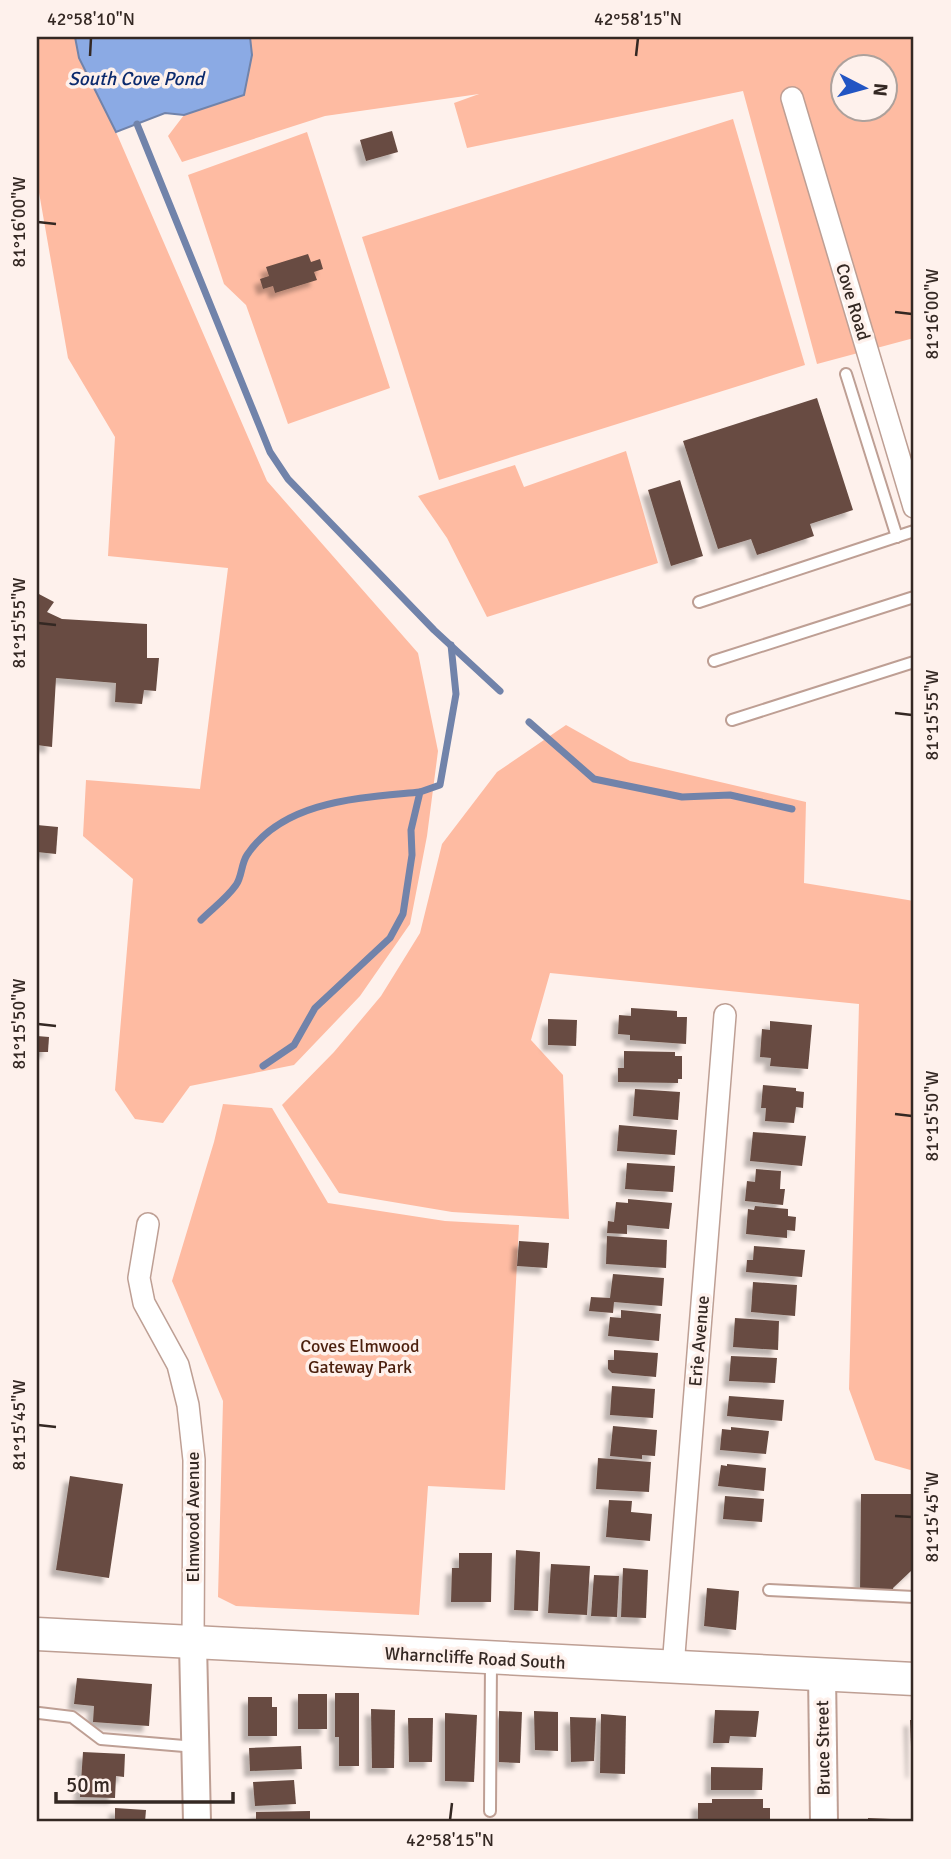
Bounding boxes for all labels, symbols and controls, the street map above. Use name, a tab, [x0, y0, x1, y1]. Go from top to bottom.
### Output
text: 42°58'10"N	[47, 8, 135, 30]
text: 42°58'15"N	[594, 8, 682, 30]
north arrow	[828, 52, 898, 122]
water label: South Cove Pond	[68, 67, 206, 91]
text: N	[867, 82, 893, 97]
text: 81°16'00"W	[8, 177, 30, 267]
street label: Cove Road	[831, 261, 875, 343]
text: 81°16'00"W	[921, 269, 943, 359]
text: 81°15'55"W	[8, 578, 30, 668]
text: 81°15'55"W	[921, 670, 943, 760]
text: 81°15'50"W	[8, 979, 30, 1069]
text: 81°15'50"W	[921, 1071, 943, 1161]
street label: Erie Avenue	[684, 1295, 714, 1387]
park label: Coves Elmwood Gateway Park	[300, 1335, 420, 1378]
text: 81°15'45"W	[8, 1380, 30, 1470]
street label: Elmwood Avenue	[182, 1452, 204, 1582]
text: 81°15'45"W	[921, 1472, 943, 1562]
street label: Wharncliffe Road South	[384, 1642, 566, 1674]
street label: Bruce Street	[811, 1700, 835, 1796]
scale bar	[56, 1761, 233, 1805]
text: 50 m	[66, 1772, 110, 1798]
text: 42°58'15"N	[406, 1829, 494, 1851]

